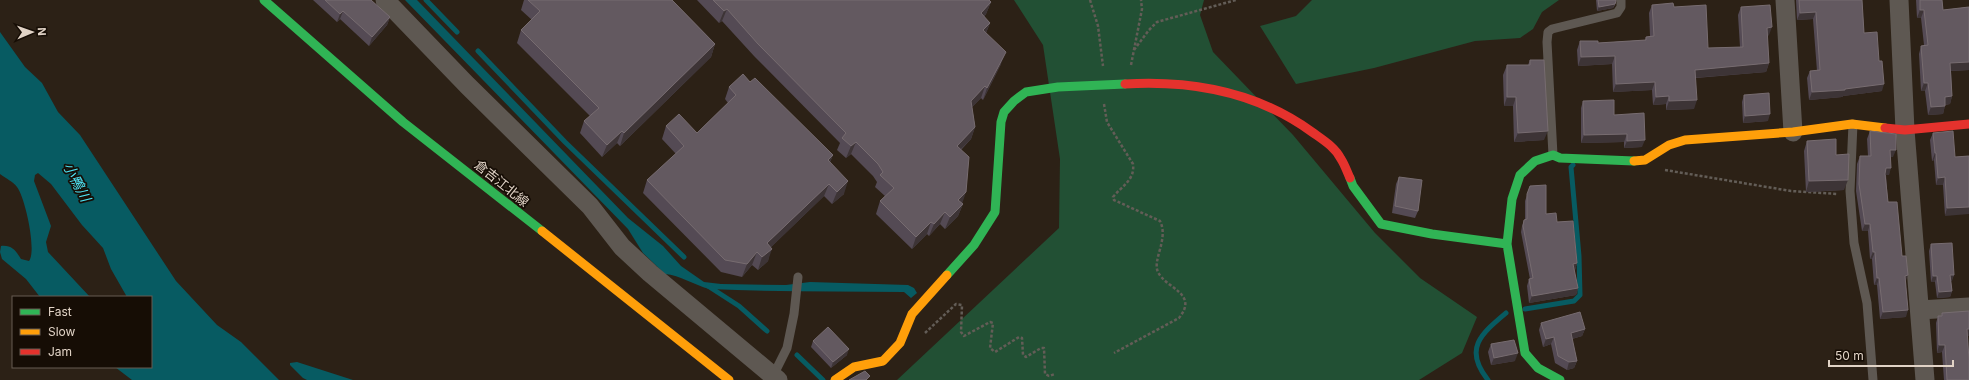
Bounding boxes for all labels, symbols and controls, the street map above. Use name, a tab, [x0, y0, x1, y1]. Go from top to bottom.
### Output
north arrow	[12, 12, 52, 52]
text: N	[35, 27, 49, 36]
street label: 倉吉江北線	[472, 156, 532, 210]
water label: 小鴨川	[60, 159, 96, 206]
legend	[12, 296, 152, 368]
text: Fast	[48, 304, 72, 319]
text: Slow	[48, 324, 76, 339]
scale bar	[1829, 342, 1953, 368]
text: Jam	[48, 344, 72, 359]
text: 50 m	[1835, 348, 1864, 363]

